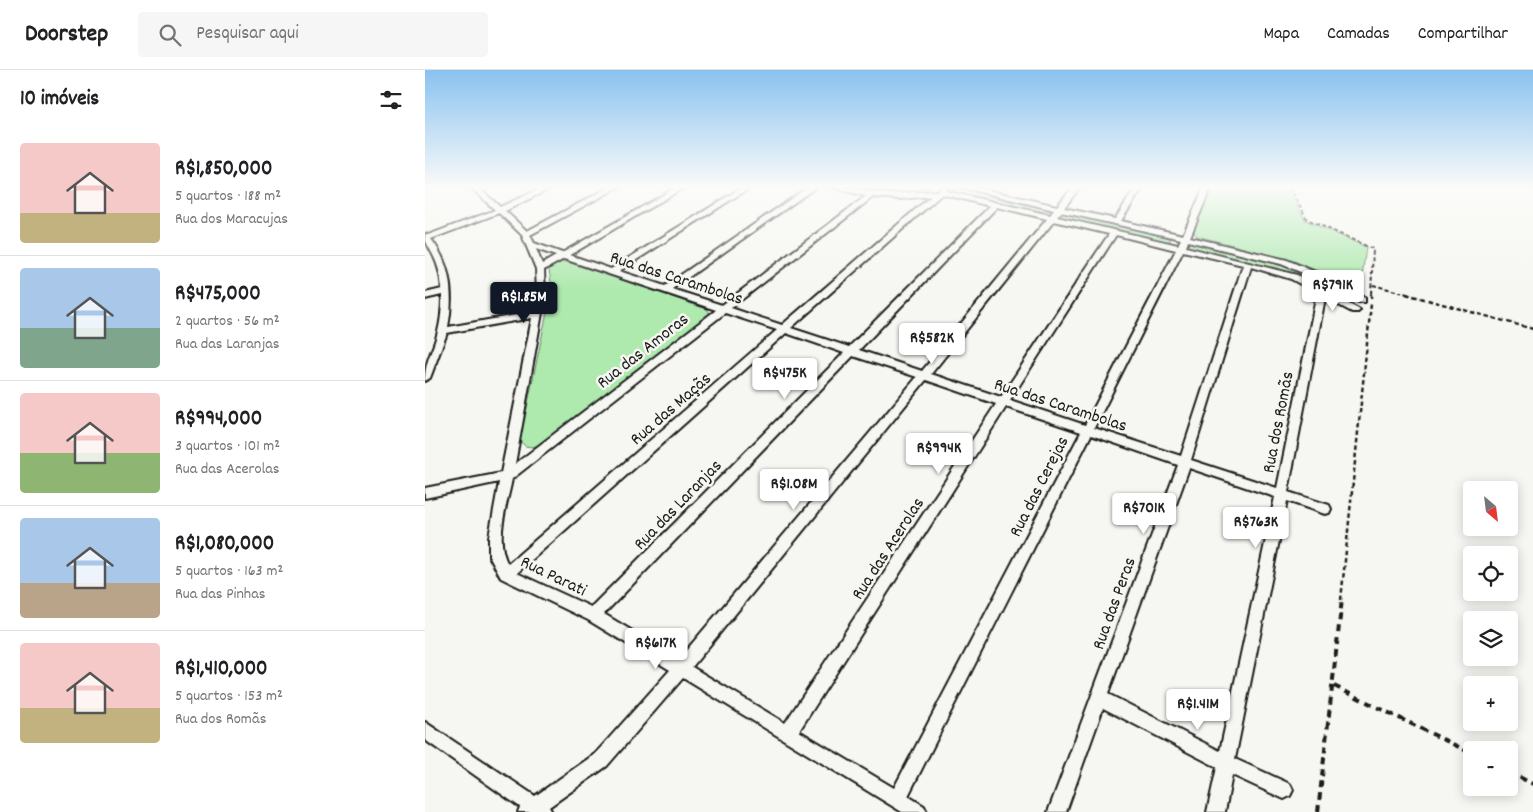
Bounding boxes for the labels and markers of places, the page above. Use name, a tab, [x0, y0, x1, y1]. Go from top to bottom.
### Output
pin: R$791K	[1292, 270, 1374, 312]
pin: R$1.85M	[478, 282, 570, 324]
pin: R$582K	[891, 322, 973, 365]
pin: R$475K	[744, 358, 826, 400]
pin: R$994K	[898, 432, 980, 475]
pin: R$1.08M	[748, 468, 840, 511]
pin: R$701K	[1103, 492, 1185, 535]
pin: R$763K	[1215, 506, 1297, 549]
pin: R$617K	[615, 628, 697, 670]
pin: R$1.41M	[1152, 688, 1244, 731]

